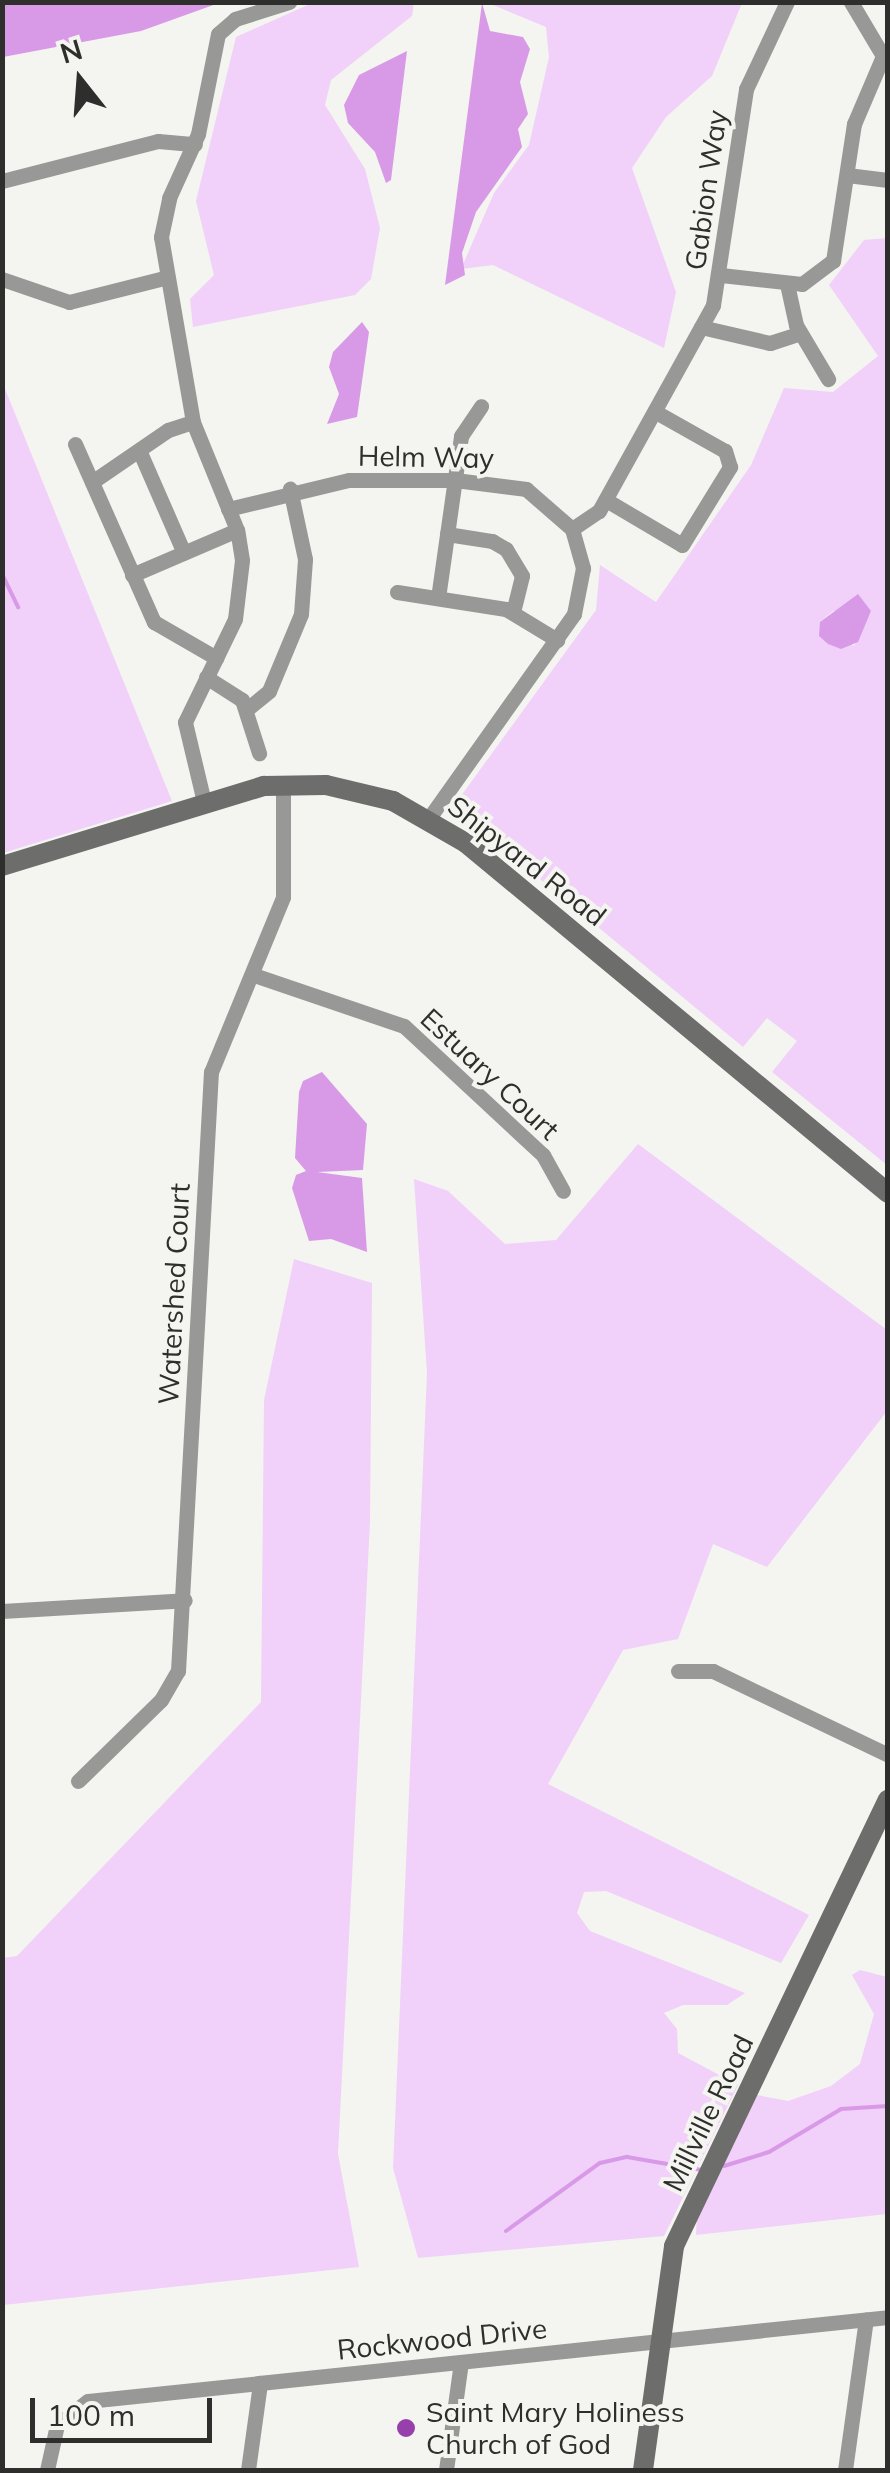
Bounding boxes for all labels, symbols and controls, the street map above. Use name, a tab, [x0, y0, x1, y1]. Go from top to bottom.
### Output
north arrow	[30, 30, 130, 130]
text: N	[56, 31, 86, 71]
street label: Gabion Way	[678, 108, 734, 272]
street label: Helm Way	[358, 439, 494, 475]
street label: Shipyard Road	[441, 789, 613, 933]
street label: Estuary Court	[414, 1001, 566, 1147]
street label: Watershed Court	[151, 1182, 197, 1406]
street label: Millville Road	[656, 2029, 760, 2197]
street label: Rockwood Drive	[335, 2311, 549, 2367]
scale bar	[35, 2378, 218, 2440]
place label: Saint Mary Holiness Church of God	[426, 2395, 685, 2461]
text: 100 m	[47, 2396, 135, 2434]
marker: Saint Mary Holiness Church of God	[395, 2417, 417, 2439]

